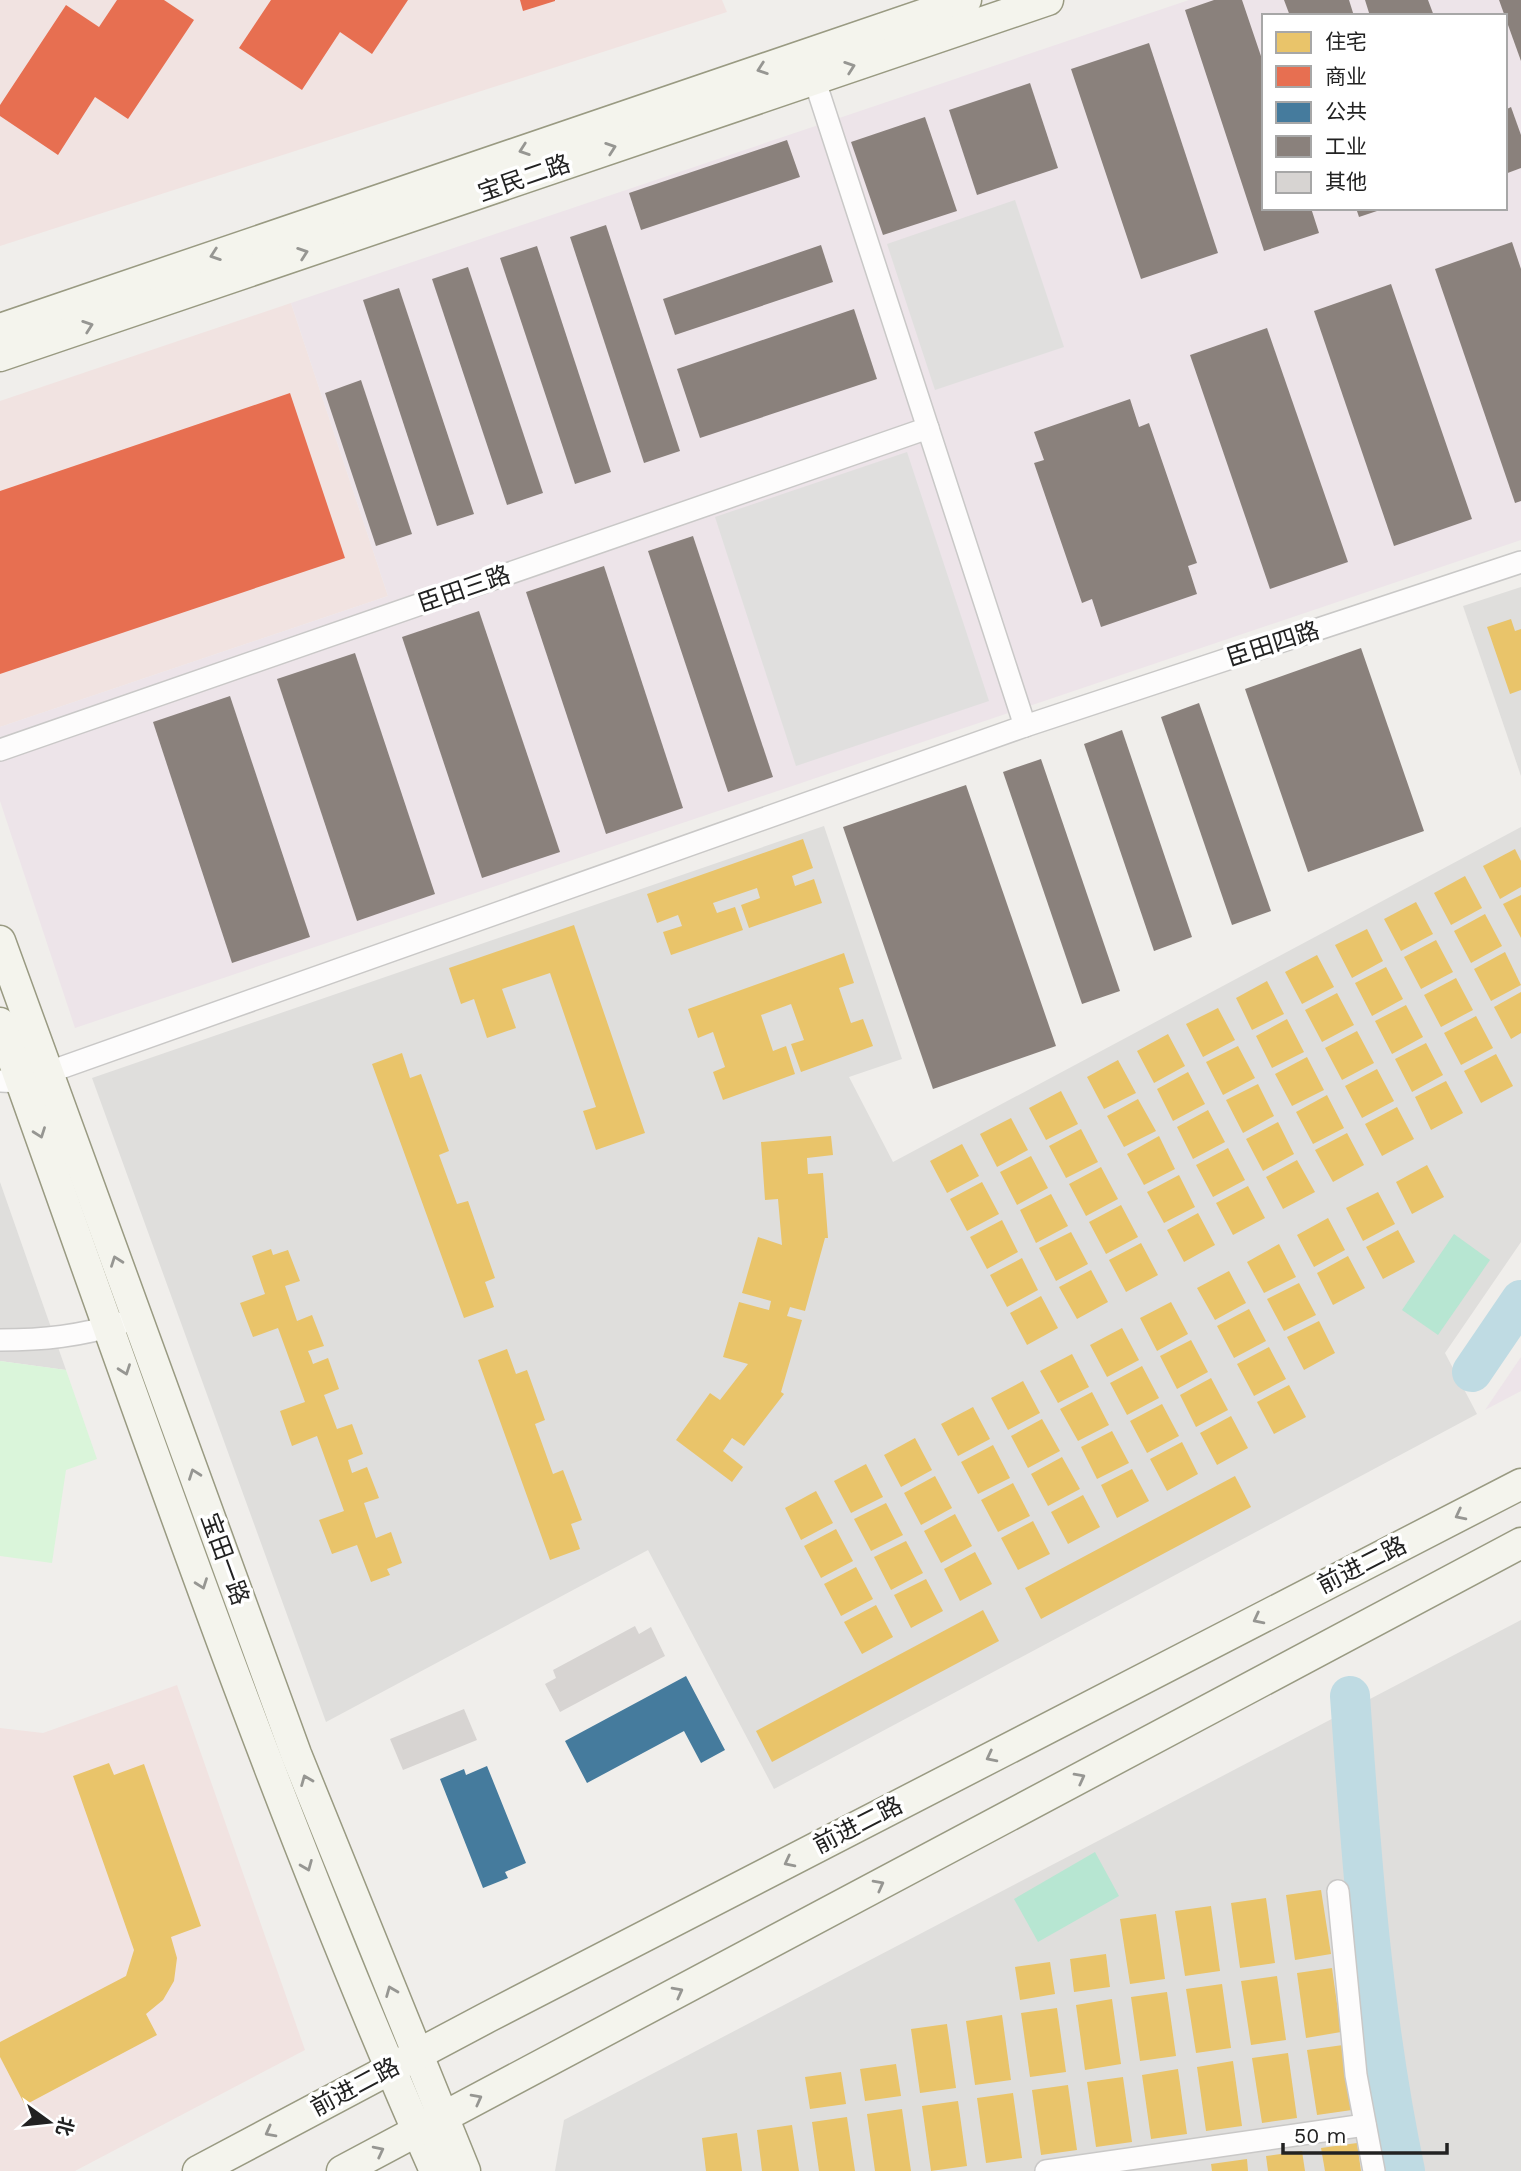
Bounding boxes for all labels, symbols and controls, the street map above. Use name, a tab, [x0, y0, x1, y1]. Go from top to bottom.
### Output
legend	[1262, 14, 1507, 210]
text: 住宅	[1325, 29, 1367, 54]
one-way arrow	[757, 61, 769, 75]
one-way arrow	[843, 61, 856, 75]
text: 商业	[1325, 64, 1367, 89]
text: 公共	[1325, 99, 1367, 124]
text: 工业	[1325, 134, 1367, 159]
one-way arrow	[518, 142, 530, 157]
one-way arrow	[605, 142, 617, 156]
street label: 宝民二路	[474, 149, 574, 207]
text: 其他	[1325, 169, 1367, 194]
one-way arrow	[210, 247, 222, 261]
one-way arrow	[297, 247, 309, 261]
one-way arrow	[81, 320, 93, 334]
street label: 臣田三路	[414, 560, 514, 618]
street label: 臣田四路	[1223, 616, 1323, 672]
one-way arrow	[32, 1126, 46, 1138]
one-way arrow	[110, 1255, 124, 1267]
one-way arrow	[117, 1364, 131, 1376]
one-way arrow	[188, 1469, 202, 1481]
one-way arrow	[1455, 1506, 1467, 1520]
street label: 宝田一路	[195, 1509, 255, 1609]
street label: 前进二路	[1313, 1531, 1411, 1599]
one-way arrow	[194, 1578, 208, 1590]
one-way arrow	[1253, 1611, 1265, 1625]
one-way arrow	[986, 1749, 998, 1763]
one-way arrow	[1072, 1773, 1085, 1786]
one-way arrow	[300, 1775, 314, 1787]
street label: 前进二路	[809, 1791, 907, 1859]
one-way arrow	[783, 1853, 796, 1867]
one-way arrow	[299, 1859, 313, 1871]
one-way arrow	[872, 1880, 884, 1893]
one-way arrow	[386, 1986, 400, 1998]
one-way arrow	[671, 1987, 683, 2000]
street label: 前进二路	[306, 2052, 404, 2122]
north arrow	[14, 2087, 84, 2157]
one-way arrow	[470, 2094, 482, 2107]
scale bar	[1283, 2112, 1448, 2156]
text: 北	[51, 2114, 79, 2138]
text: 50 m	[1294, 2123, 1346, 2148]
one-way arrow	[265, 2124, 278, 2137]
one-way arrow	[372, 2146, 385, 2159]

